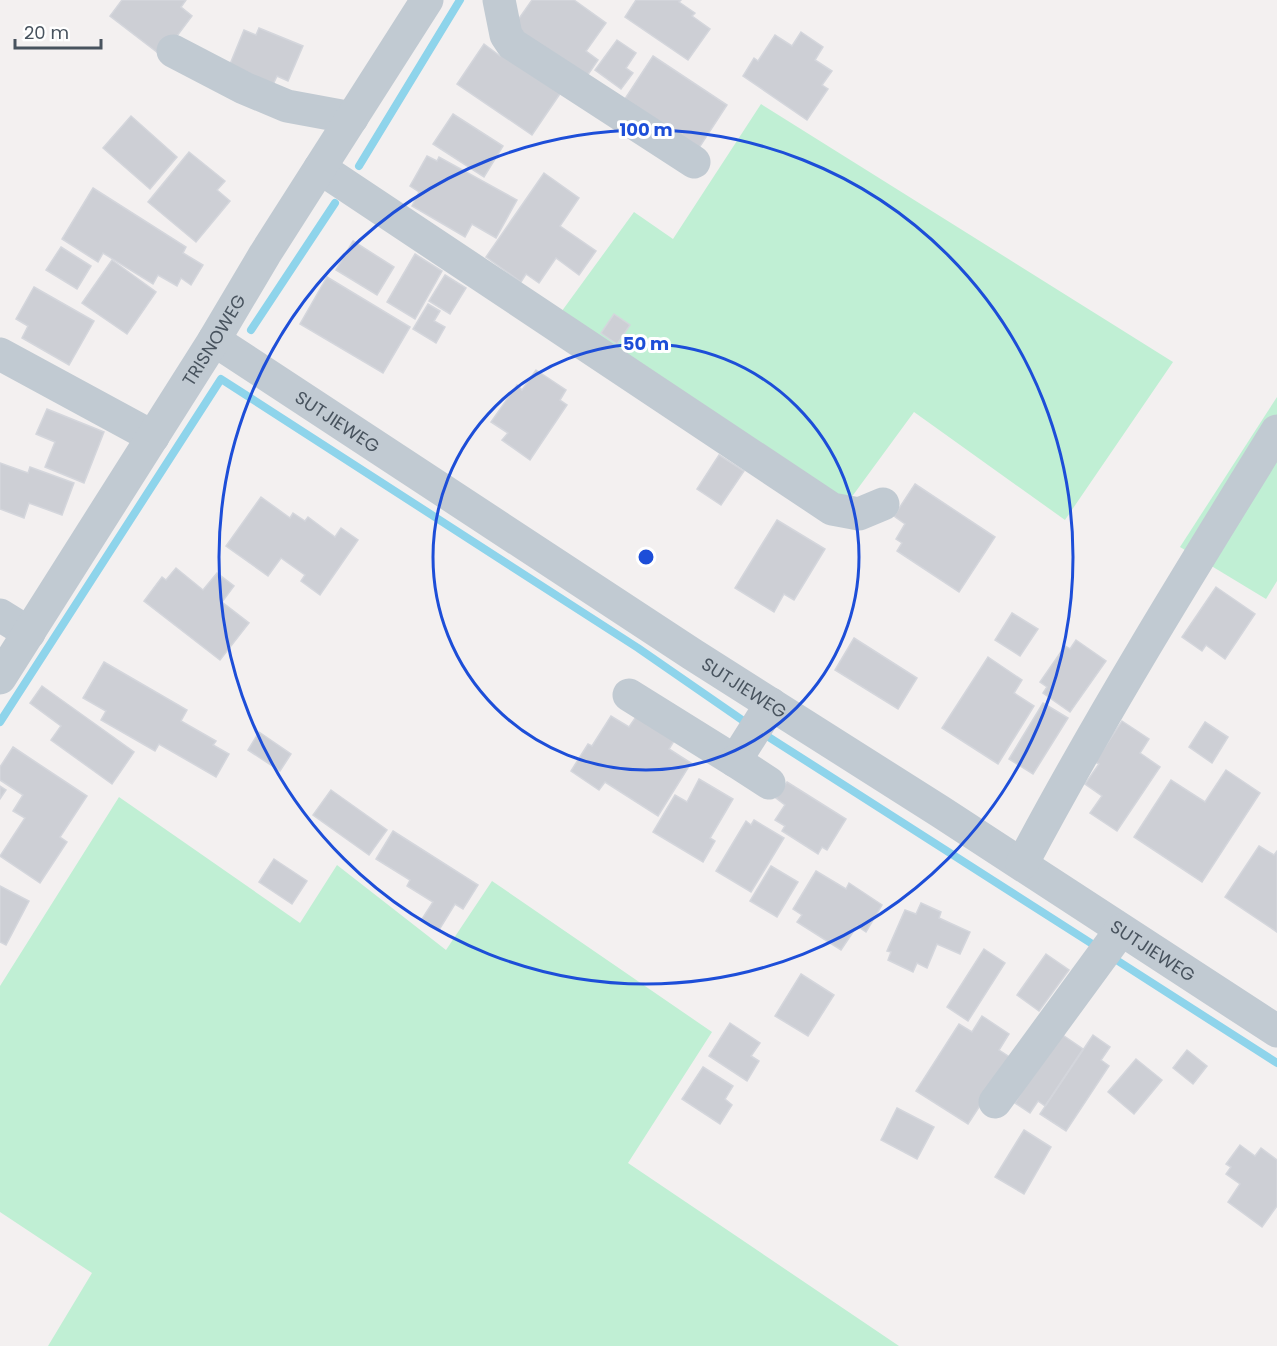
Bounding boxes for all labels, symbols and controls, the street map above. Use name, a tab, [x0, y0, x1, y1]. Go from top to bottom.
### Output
scale bar	[15, 12, 100, 50]
text: 20 m	[24, 20, 69, 45]
text: 100 m	[619, 117, 673, 142]
street label: TRISNOWEG	[176, 289, 251, 390]
text: 50 m	[623, 331, 669, 356]
street label: SUTJIEWEG	[290, 384, 385, 458]
centre of rings	[636, 547, 656, 567]
street label: SUTJIEWEG	[697, 651, 792, 724]
street label: SUTJIEWEG	[1106, 913, 1200, 987]

